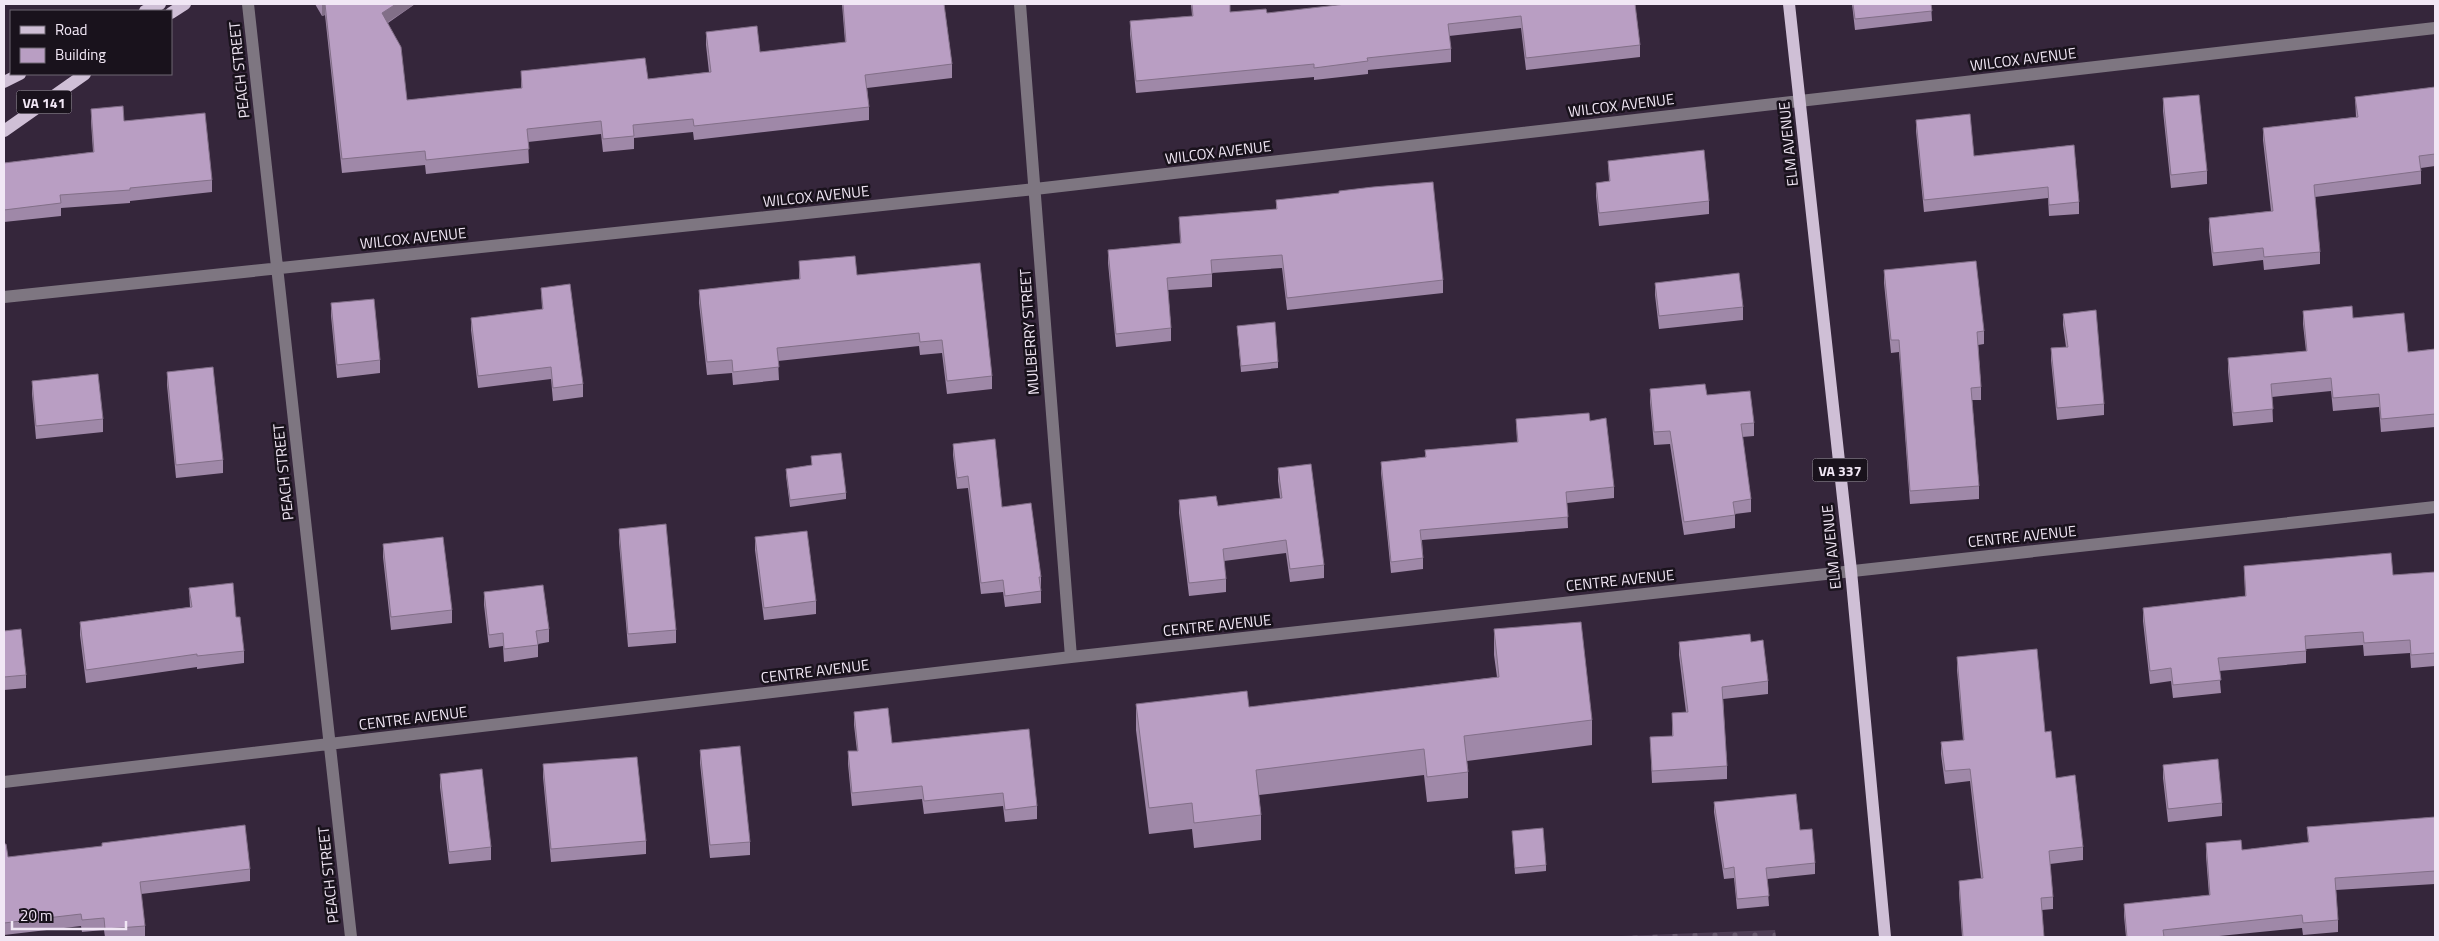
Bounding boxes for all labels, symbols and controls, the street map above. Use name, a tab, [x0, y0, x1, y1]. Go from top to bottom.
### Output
legend	[10, 10, 172, 75]
text: Road	[55, 18, 87, 41]
street label: PEACH STREET	[222, 20, 256, 120]
street label: WILCOX AVENUE	[1969, 41, 2077, 77]
text: Building	[55, 43, 106, 66]
street label: WILCOX AVENUE	[1567, 87, 1675, 123]
road number: VA 141	[17, 90, 72, 114]
street label: ELM AVENUE	[1772, 101, 1804, 187]
street label: WILCOX AVENUE	[1164, 134, 1272, 170]
street label: WILCOX AVENUE	[762, 179, 870, 213]
street label: WILCOX AVENUE	[359, 221, 467, 255]
street label: MULBERRY STREET	[1013, 268, 1045, 396]
street label: PEACH STREET	[266, 422, 300, 522]
road number: VA 337	[1812, 458, 1868, 482]
street label: ELM AVENUE	[1815, 504, 1847, 590]
street label: CENTRE AVENUE	[1967, 519, 2077, 553]
street label: CENTRE AVENUE	[1565, 563, 1675, 597]
street label: CENTRE AVENUE	[1162, 608, 1272, 642]
street label: CENTRE AVENUE	[760, 653, 870, 689]
street label: CENTRE AVENUE	[358, 700, 468, 736]
street label: PEACH STREET	[311, 825, 345, 925]
scale bar	[12, 898, 126, 930]
text: 20 m	[20, 904, 53, 927]

